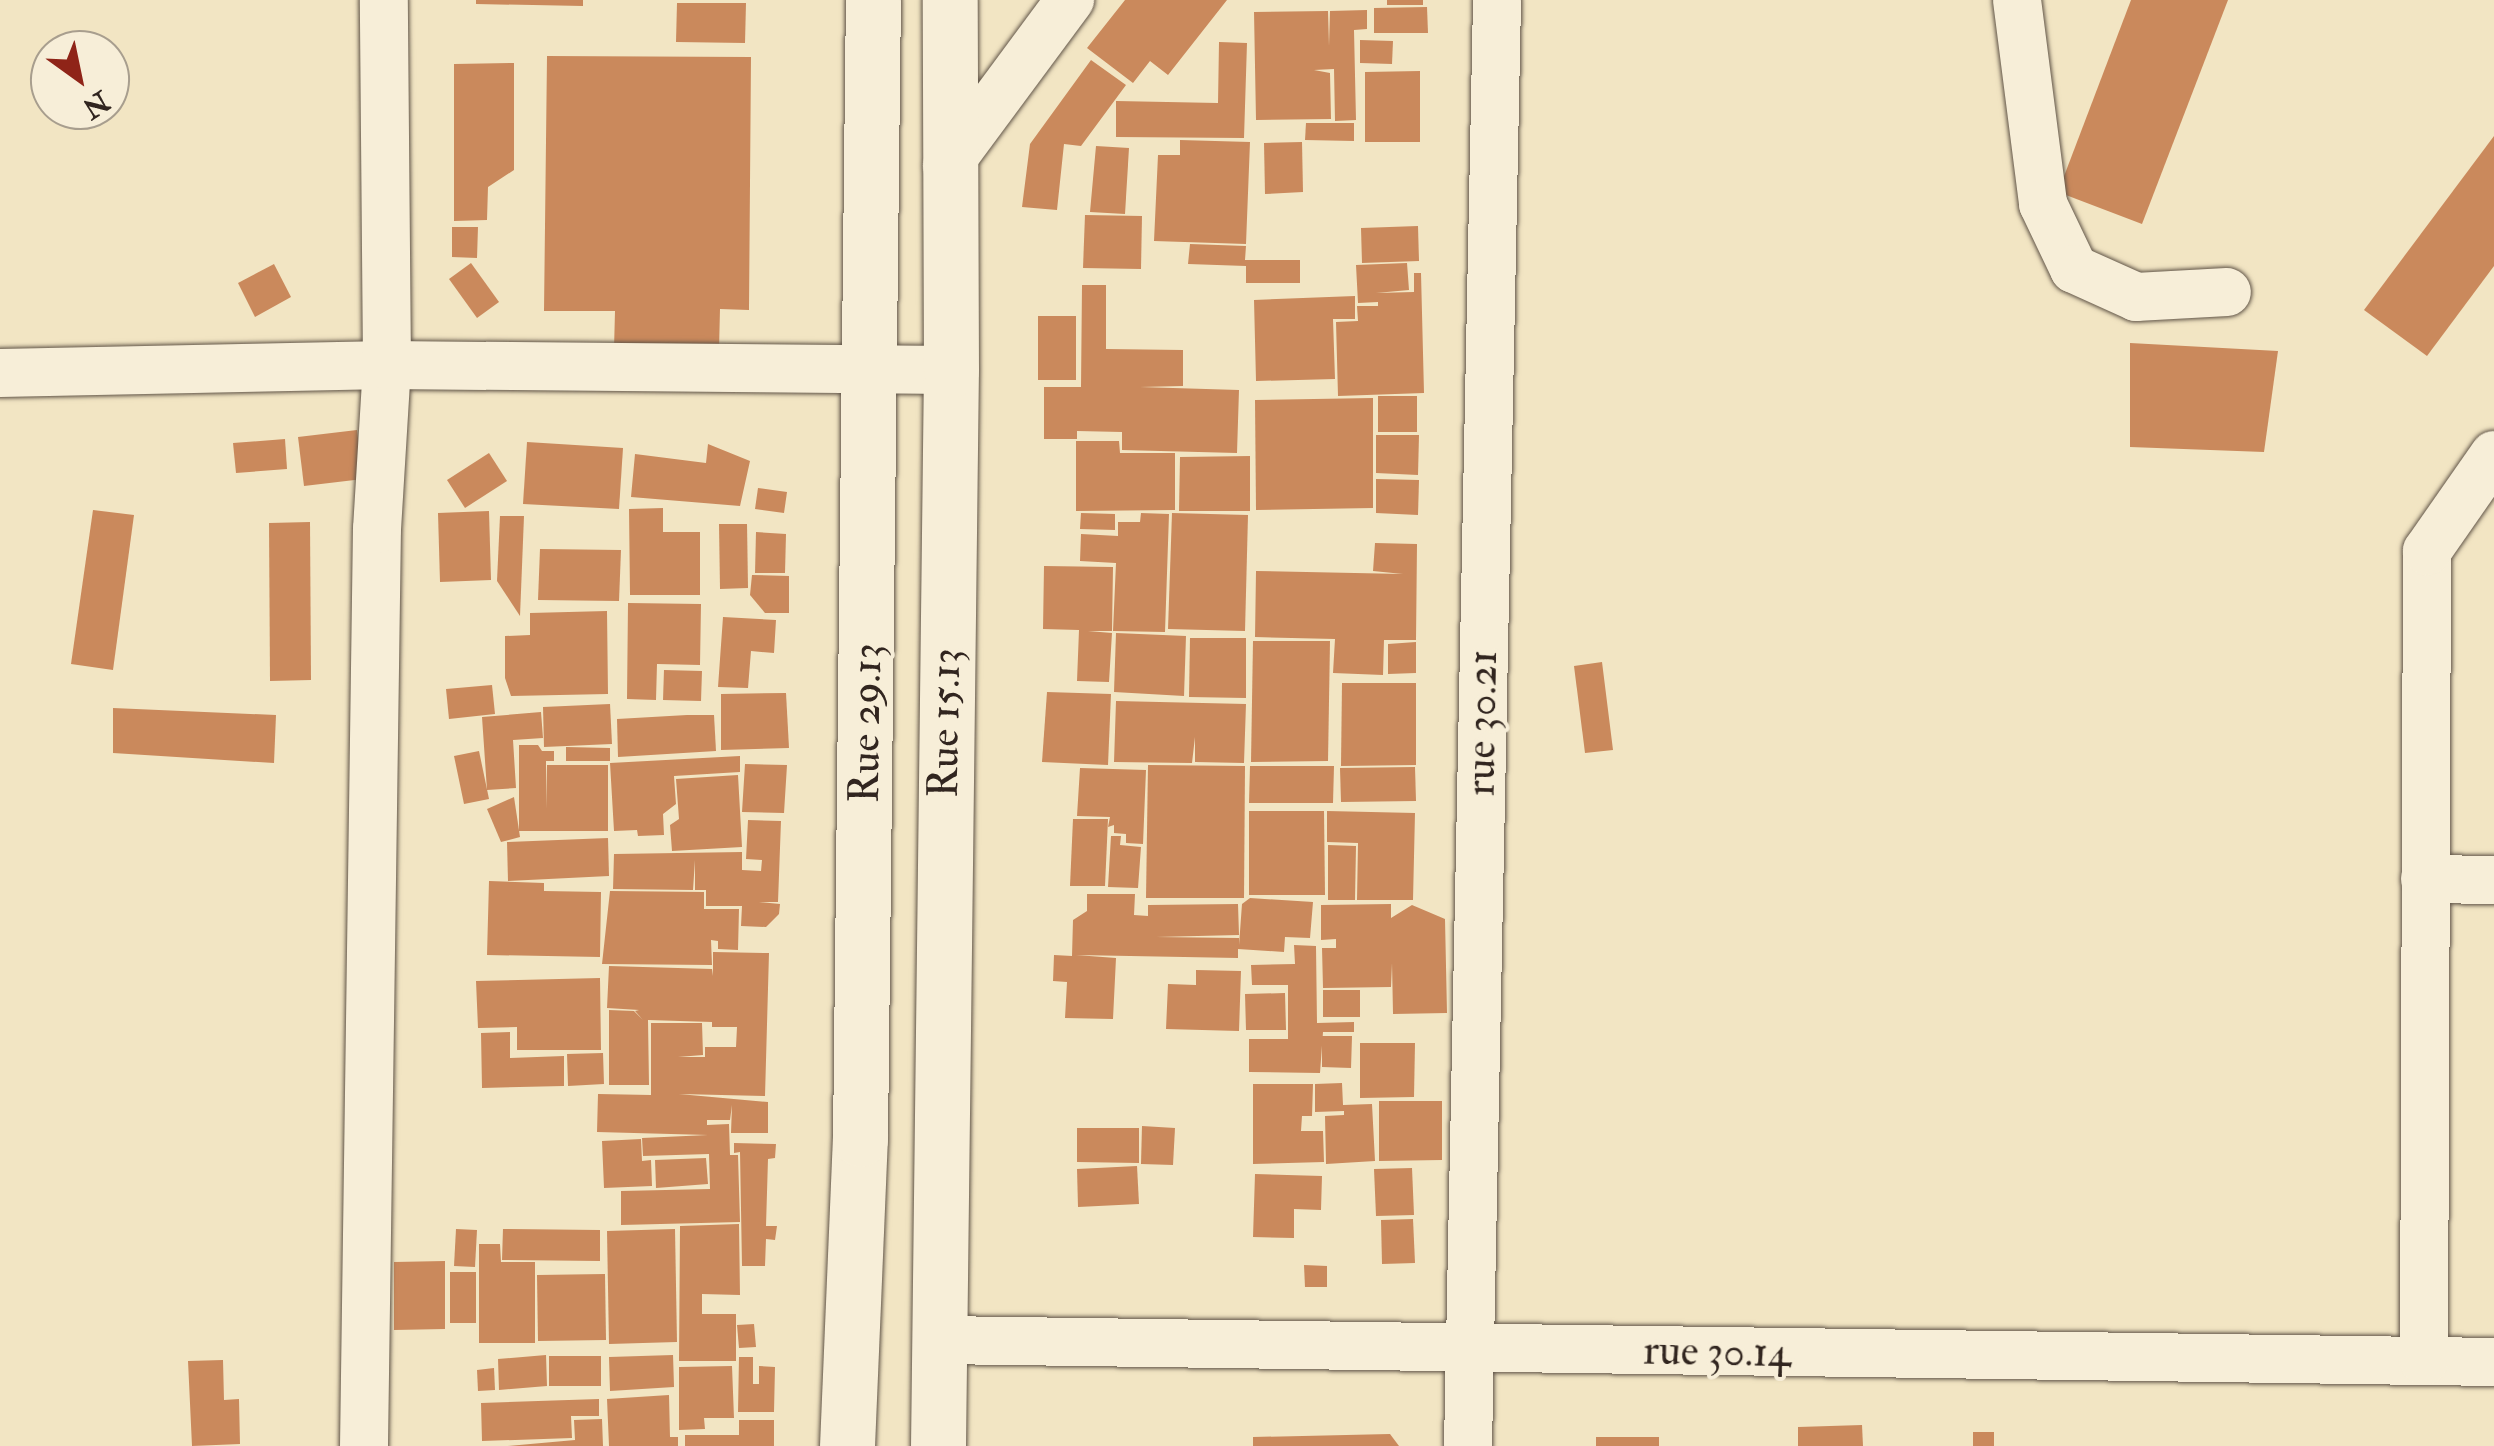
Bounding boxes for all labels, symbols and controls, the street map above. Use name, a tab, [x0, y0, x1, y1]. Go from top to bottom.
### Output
north arrow	[30, 30, 130, 130]
text: N	[75, 82, 116, 125]
street label: Rue 29.13	[839, 643, 893, 803]
street label: Rue 15.13	[918, 648, 972, 798]
street label: rue 30.21	[1456, 650, 1508, 796]
street label: rue 30.14	[1643, 1326, 1791, 1378]

